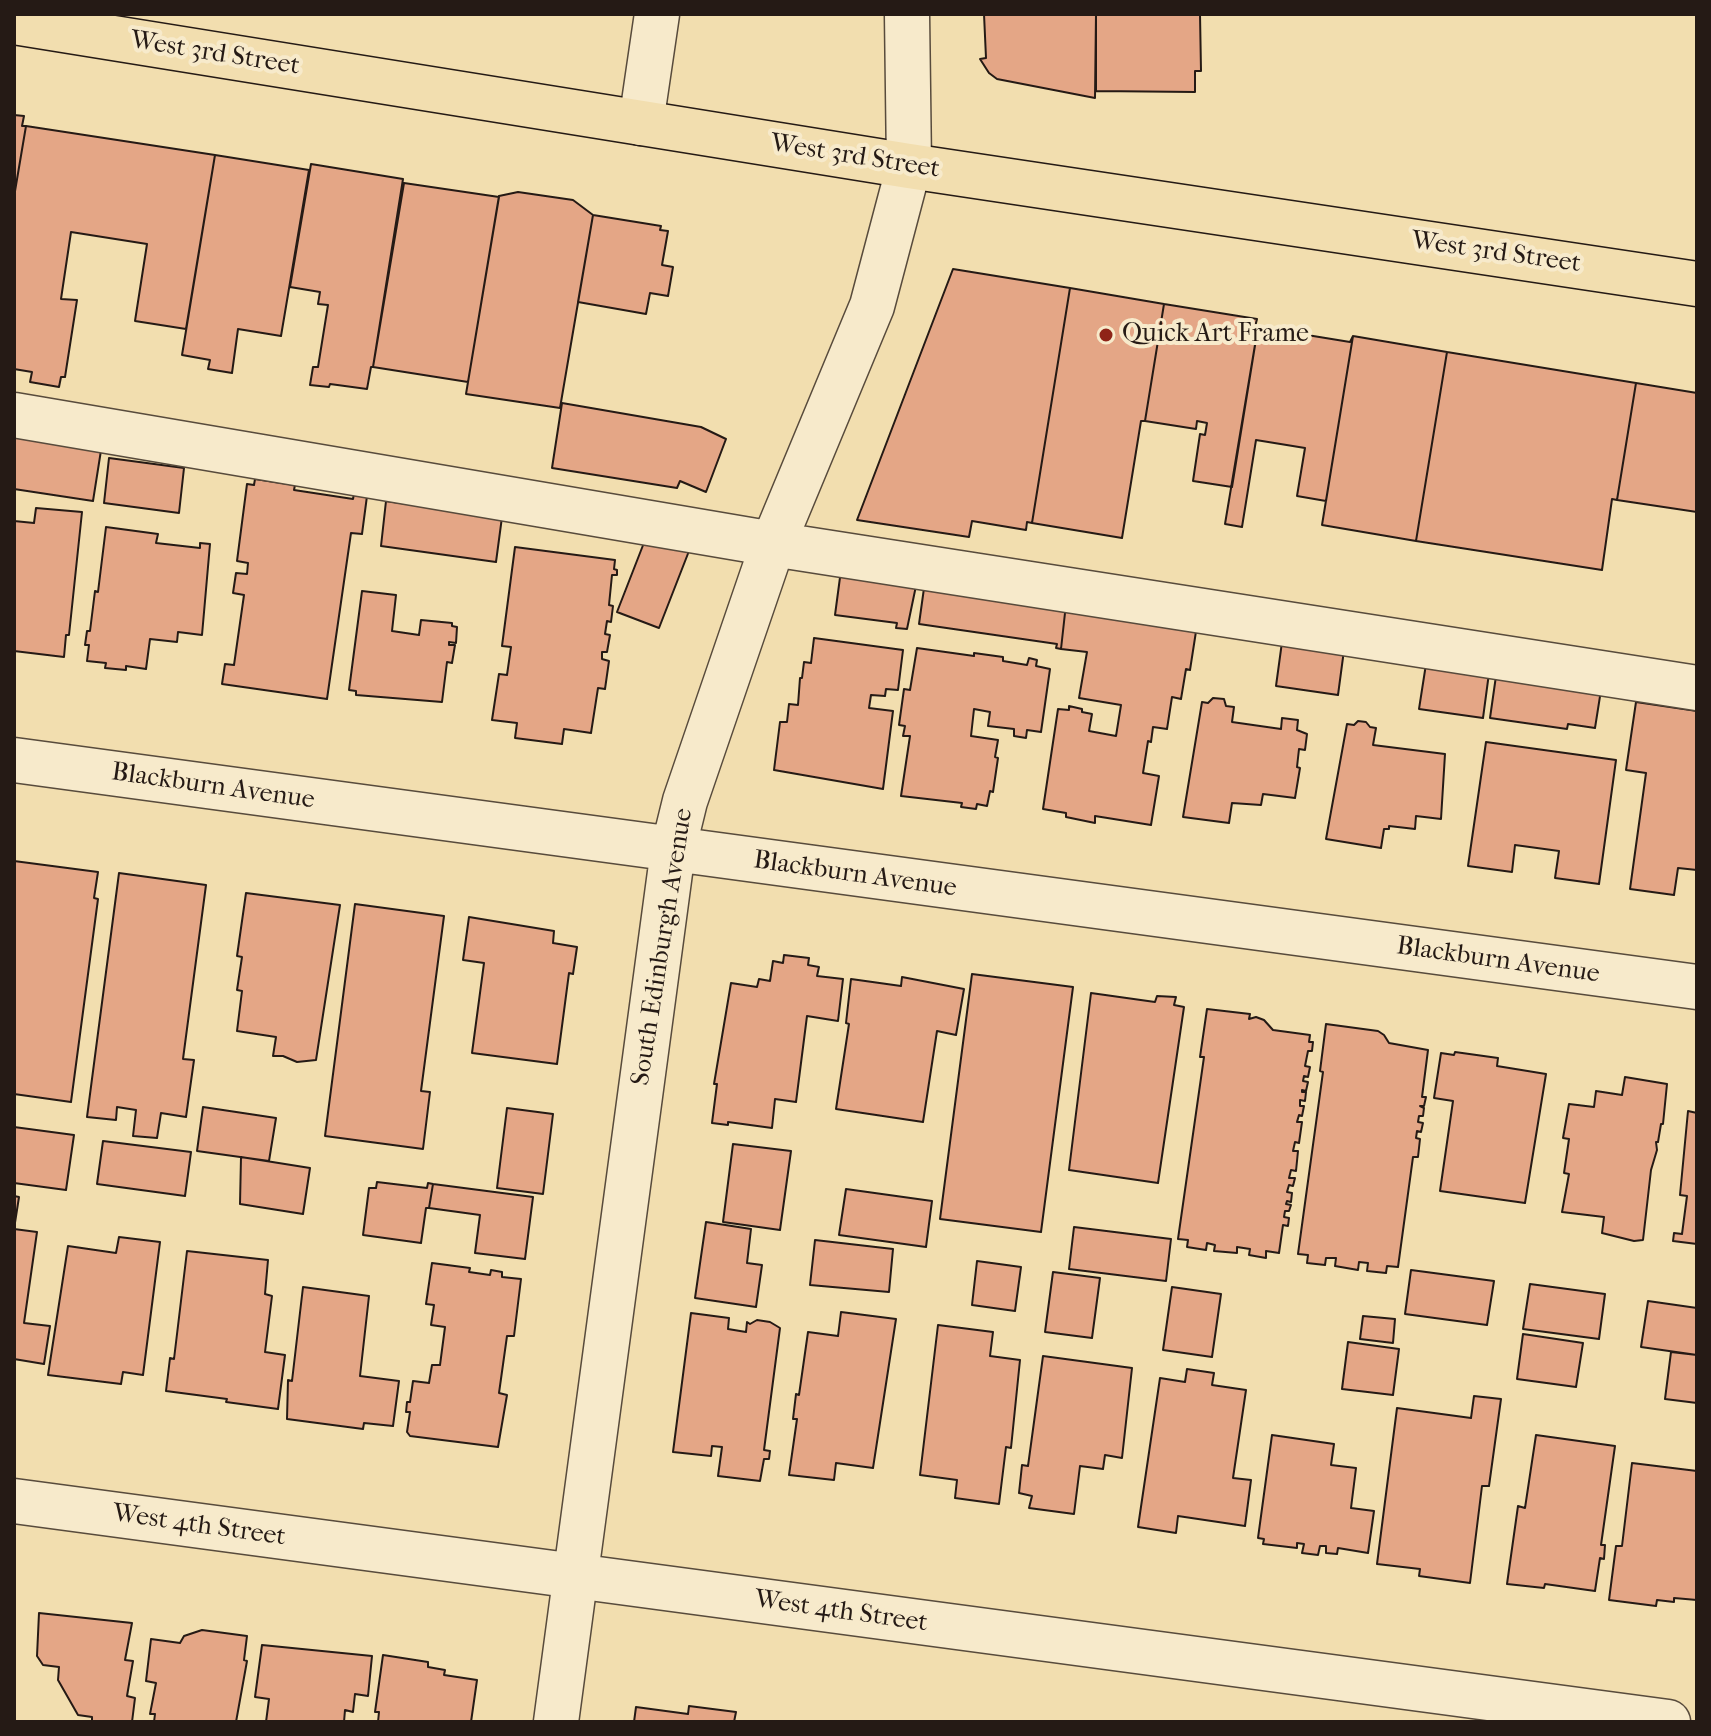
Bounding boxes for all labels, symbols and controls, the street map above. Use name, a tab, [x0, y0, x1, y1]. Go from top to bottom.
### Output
street label: West 3rd Street	[128, 25, 302, 83]
street label: West 3rd Street	[768, 128, 942, 186]
street label: West 3rd Street	[1409, 226, 1583, 280]
place label: Quick Art Frame	[1122, 319, 1309, 351]
marker: Quick Art Frame	[1097, 326, 1115, 344]
street label: Blackburn Avenue	[110, 757, 316, 817]
street label: South Edinburgh Avenue	[626, 806, 700, 1088]
street label: Blackburn Avenue	[752, 845, 958, 905]
street label: Blackburn Avenue	[1395, 931, 1601, 991]
street label: West 4th Street	[110, 1498, 288, 1554]
street label: West 4th Street	[752, 1584, 930, 1640]

